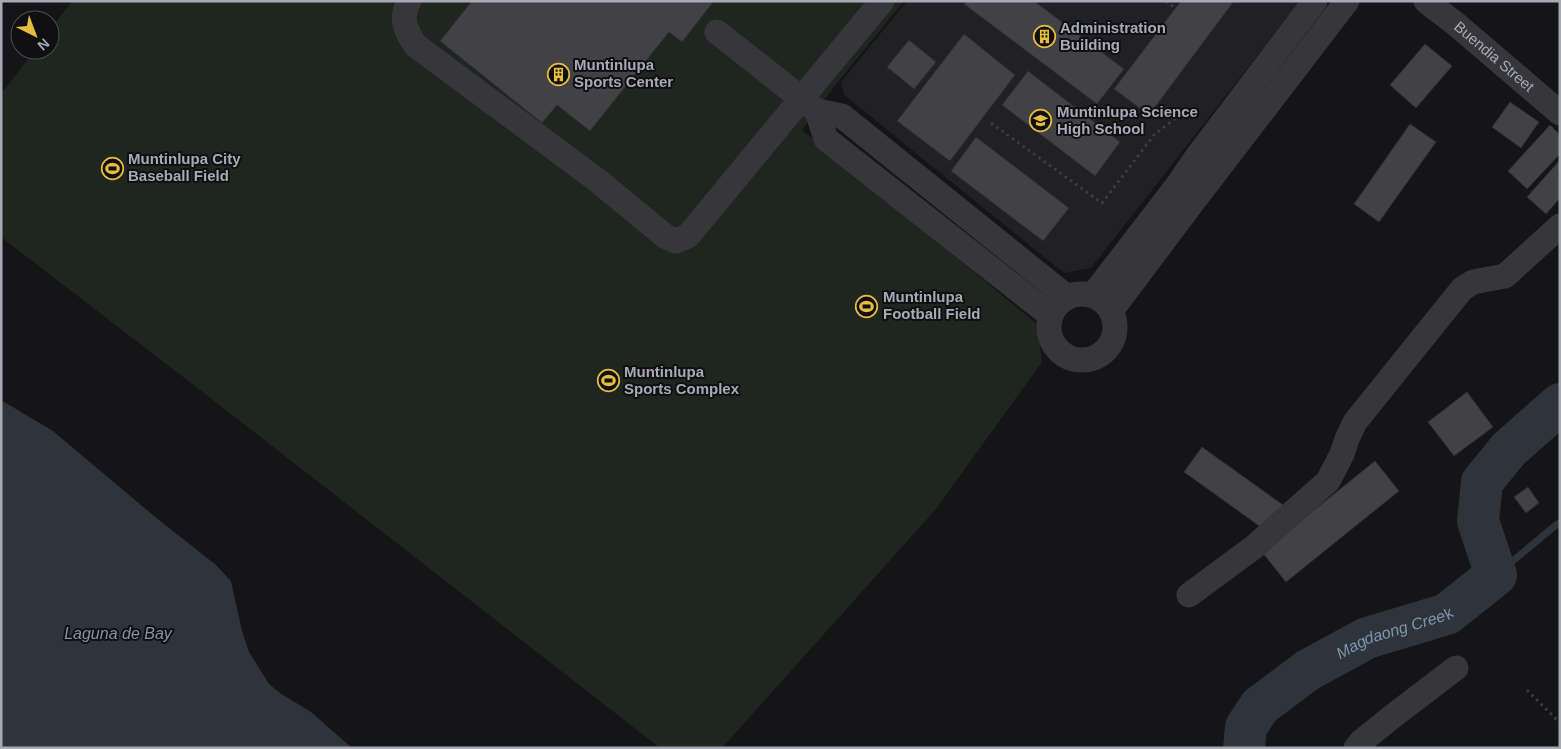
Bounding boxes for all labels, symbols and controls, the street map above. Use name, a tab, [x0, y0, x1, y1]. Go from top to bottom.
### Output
north arrow	[10, 10, 60, 60]
street label: Buendia Street	[1451, 18, 1538, 96]
place label: Administration Building	[1060, 19, 1166, 53]
building icon: Administration Building	[1032, 25, 1056, 49]
text: N	[35, 35, 53, 54]
place label: Muntinlupa Sports Center	[574, 56, 673, 90]
building icon: Muntinlupa Sports Center	[546, 62, 570, 86]
place label: Muntinlupa Science High School	[1057, 103, 1198, 137]
school or university icon: Muntinlupa Science High School	[1029, 109, 1053, 133]
place label: Muntinlupa City Baseball Field	[128, 150, 241, 184]
sports icon: Muntinlupa City Baseball Field	[100, 156, 124, 180]
place label: Muntinlupa Football Field	[883, 288, 981, 322]
sports icon: Muntinlupa Football Field	[855, 294, 879, 318]
place label: Muntinlupa Sports Complex	[624, 363, 740, 397]
sports icon: Muntinlupa Sports Complex	[596, 369, 620, 393]
water label: Magdaong Creek	[1333, 604, 1458, 662]
water label: Laguna de Bay	[64, 625, 173, 642]

